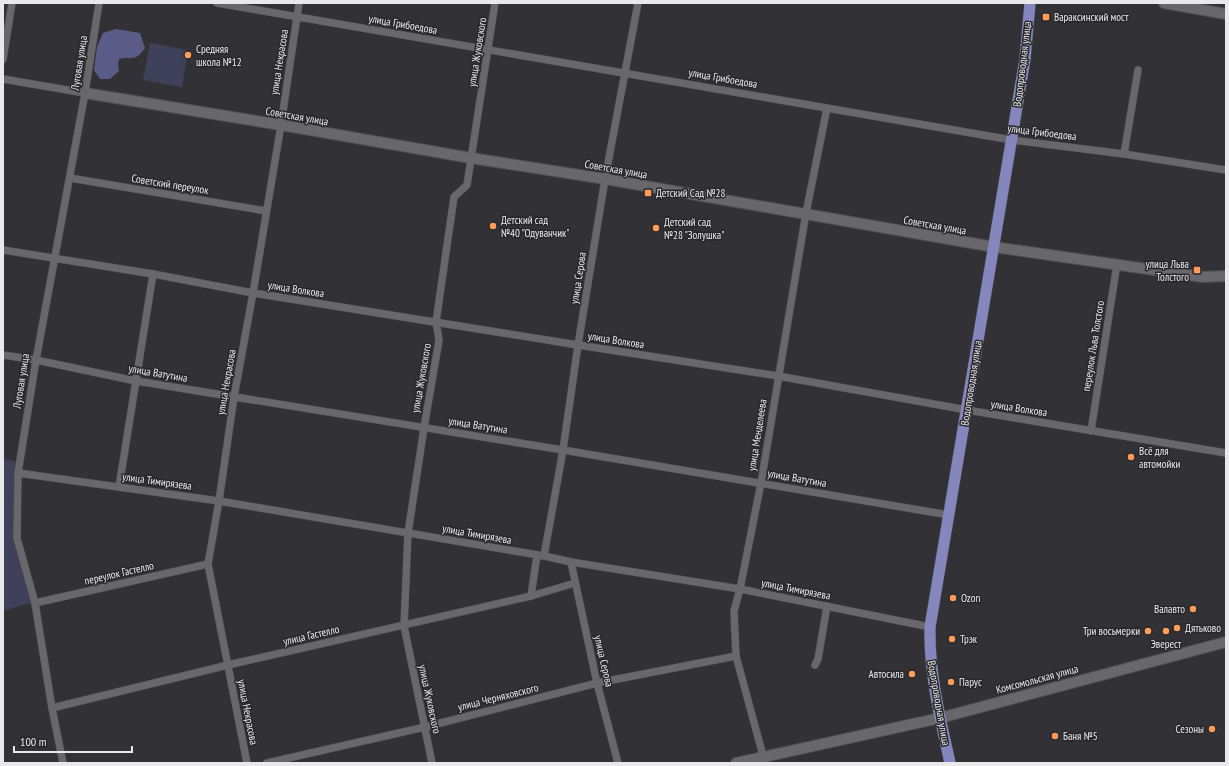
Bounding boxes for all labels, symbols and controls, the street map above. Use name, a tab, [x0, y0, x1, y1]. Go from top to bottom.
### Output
place label: Вараксинский мост	[1054, 10, 1129, 24]
street label: улица Грибоедова	[367, 11, 439, 37]
marker: Вараксинский мост	[1041, 12, 1051, 22]
street label: улица Жуковского	[465, 16, 489, 88]
street label: Водопроводная улица	[1010, 20, 1034, 108]
street label: улица Некрасова	[267, 28, 291, 96]
street label: Луговая улица	[68, 35, 90, 92]
place label: Средняя школа №12	[196, 42, 242, 69]
marker: Средняя школа №12	[183, 50, 193, 60]
street label: улица Грибоедова	[687, 65, 759, 91]
street label: Советская улица	[265, 104, 329, 128]
street label: улица Грибоедова	[1007, 121, 1077, 143]
street label: Советская улица	[584, 157, 648, 181]
street label: Советский переулок	[130, 171, 210, 197]
place label: Детский Сад №28	[656, 186, 725, 200]
marker: Детский Сад №28	[643, 188, 653, 198]
place label: Детский сад №40 "Одуванчик"	[501, 213, 569, 240]
street label: Советская улица	[903, 213, 967, 237]
place label: Детский сад №28 "Золушка"	[664, 215, 724, 242]
marker: Детский сад №40 "Одуванчик"	[488, 221, 498, 231]
marker: Детский сад №28 "Золушка"	[651, 223, 661, 233]
street label: улица Серова	[567, 251, 589, 305]
place label: улица Льва Толстого	[1146, 257, 1189, 284]
marker: улица Льва Толстого	[1192, 265, 1202, 275]
street label: улица Волкова	[267, 278, 325, 300]
street label: переулок Льва Толстого	[1079, 299, 1107, 392]
street label: улица Волкова	[587, 329, 645, 351]
street label: Водопроводная улица	[957, 339, 985, 427]
street label: улица Жуковского	[408, 342, 434, 414]
street label: улица Некрасова	[213, 348, 239, 416]
street label: Луговая улица	[10, 353, 32, 410]
street label: улица Ватутина	[127, 361, 189, 385]
street label: улица Волкова	[990, 397, 1048, 419]
street label: улица Менделеева	[744, 398, 770, 472]
street label: улица Ватутина	[447, 413, 509, 437]
place label: Всё для автомойки	[1139, 444, 1181, 471]
marker: Всё для автомойки	[1126, 452, 1136, 462]
street label: улица Ватутина	[766, 466, 828, 490]
street label: улица Тимирязева	[121, 469, 193, 493]
street label: улица Тимирязева	[441, 521, 513, 547]
street label: переулок Гастелло	[83, 558, 155, 588]
street label: улица Тимирязева	[760, 575, 832, 603]
place label: Ozon	[961, 591, 980, 605]
marker: Ozon	[948, 593, 958, 603]
place label: Валавто	[1154, 602, 1185, 616]
marker: Валавто	[1188, 604, 1198, 614]
place label: Дятьково	[1185, 621, 1221, 635]
street label: улица Гастелло	[281, 622, 341, 648]
marker: Дятьково	[1172, 623, 1182, 633]
place label: Три восьмерки	[1083, 624, 1140, 638]
marker: Три восьмерки	[1143, 626, 1153, 636]
marker: Эверест	[1161, 626, 1171, 636]
place label: Трэк	[960, 632, 978, 646]
street label: улица Серова	[591, 634, 617, 688]
marker: Трэк	[947, 634, 957, 644]
place label: Эверест	[1151, 637, 1182, 651]
street label: Водопроводная улица	[925, 659, 953, 747]
street label: Комсомольская улица	[994, 661, 1080, 697]
street label: улица Жуковского	[416, 663, 444, 735]
place label: Автосила	[869, 667, 904, 681]
marker: Автосила	[907, 669, 917, 679]
place label: Парус	[959, 675, 982, 689]
marker: Парус	[946, 677, 956, 687]
street label: улица Некрасова	[235, 678, 261, 746]
street label: улица Черняховского	[456, 680, 540, 714]
place label: Сезоны	[1175, 722, 1204, 736]
marker: Сезоны	[1207, 724, 1217, 734]
scale bar	[14, 728, 132, 754]
place label: Баня №5	[1063, 729, 1098, 743]
marker: Баня №5	[1050, 731, 1060, 741]
text: 100 m	[20, 734, 47, 749]

